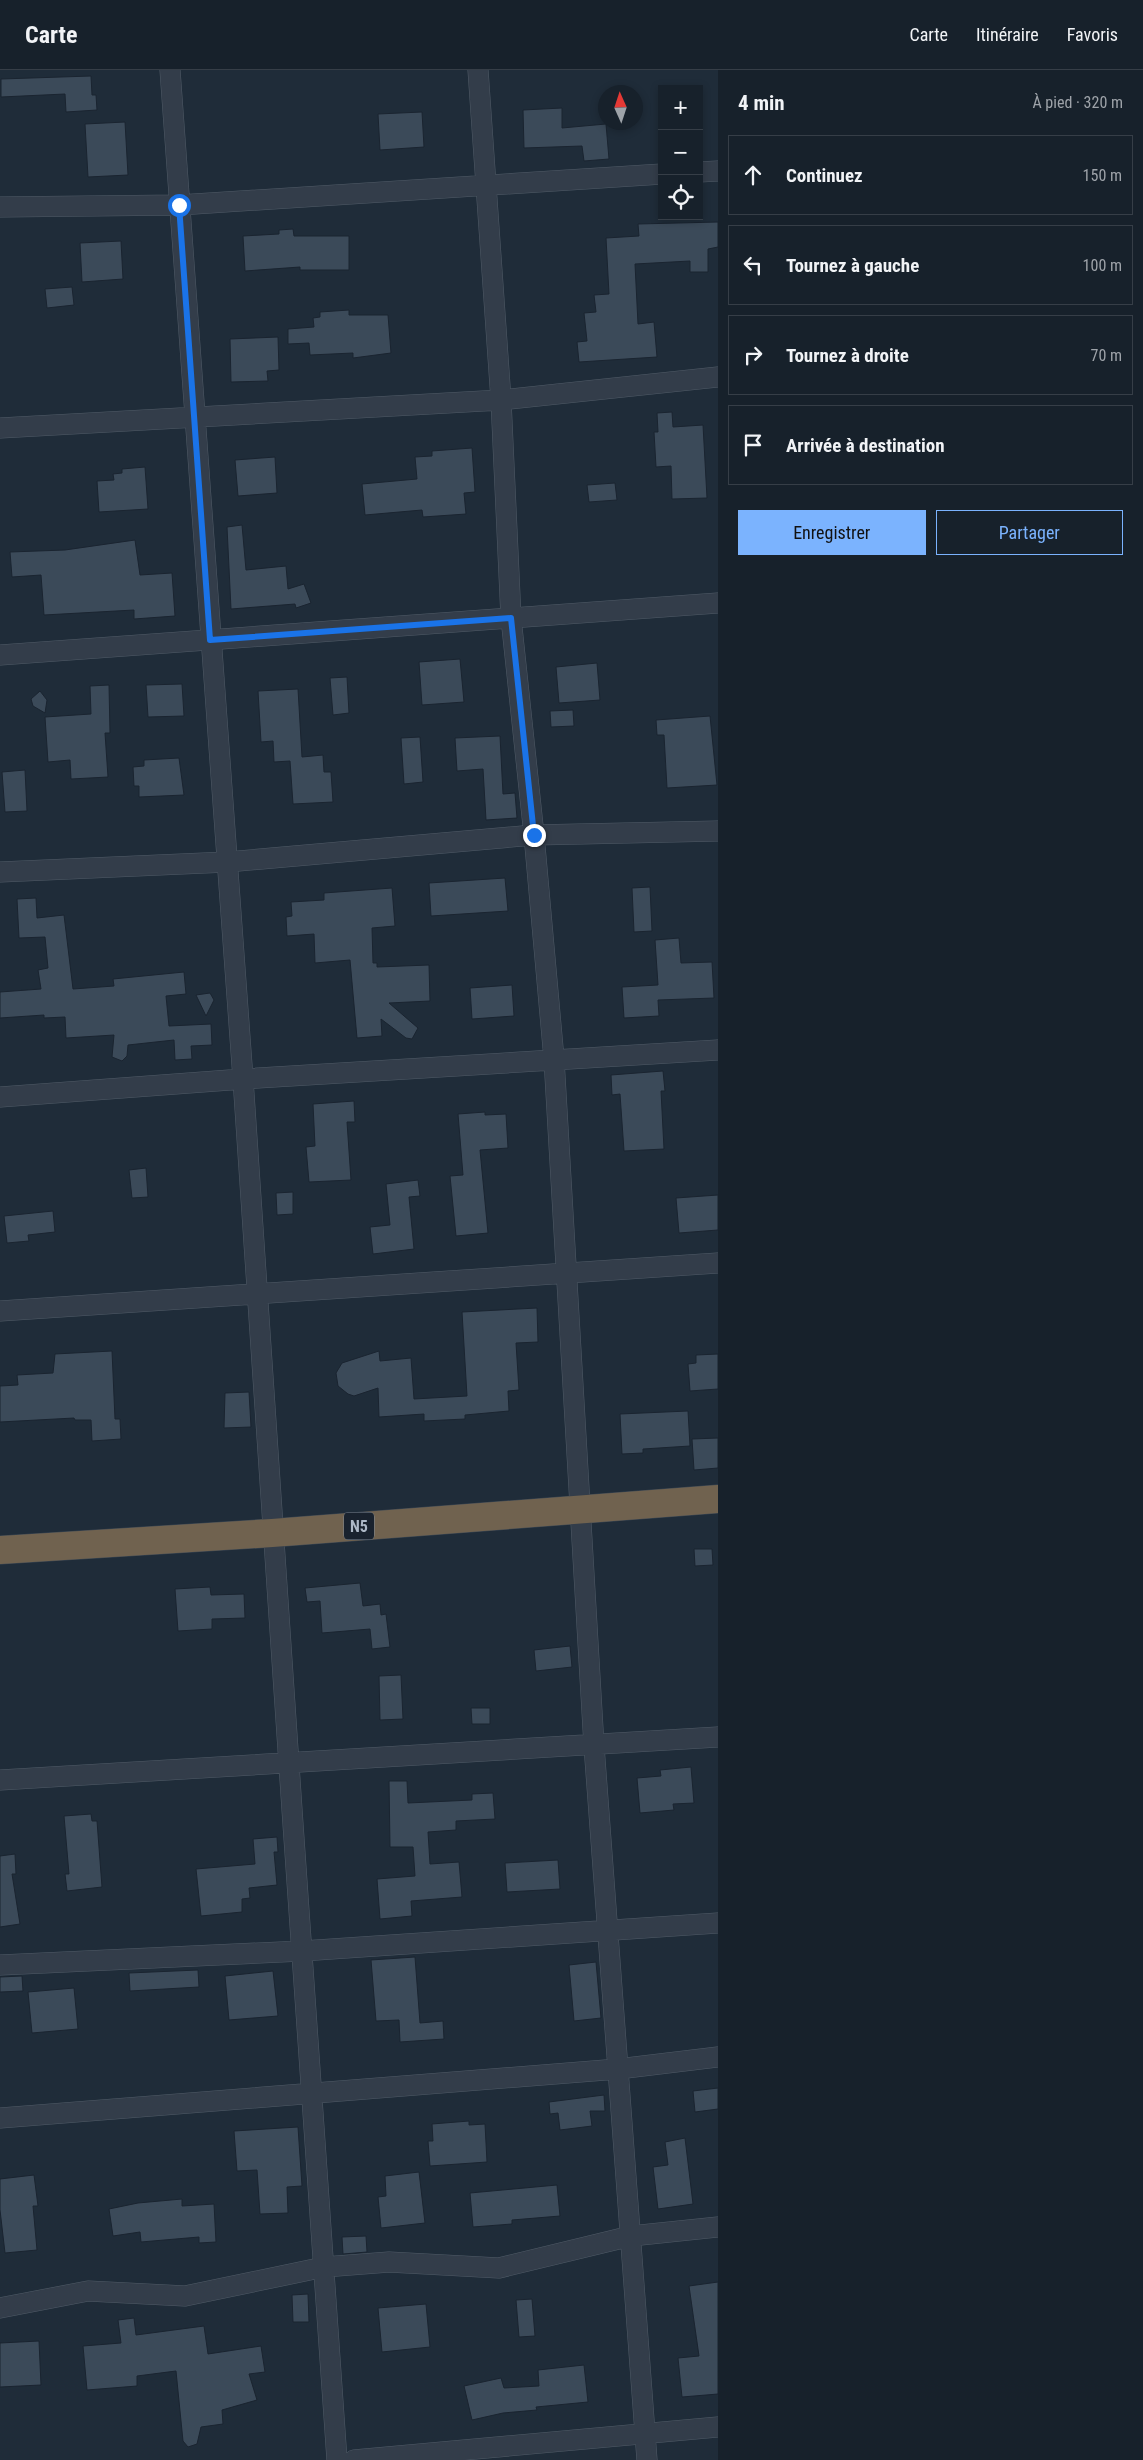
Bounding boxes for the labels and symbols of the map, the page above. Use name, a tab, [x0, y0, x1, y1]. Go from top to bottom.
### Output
north arrow	[598, 85, 643, 130]
route start	[168, 194, 191, 217]
route end	[523, 824, 546, 847]
road number: N5	[344, 1512, 374, 1540]

